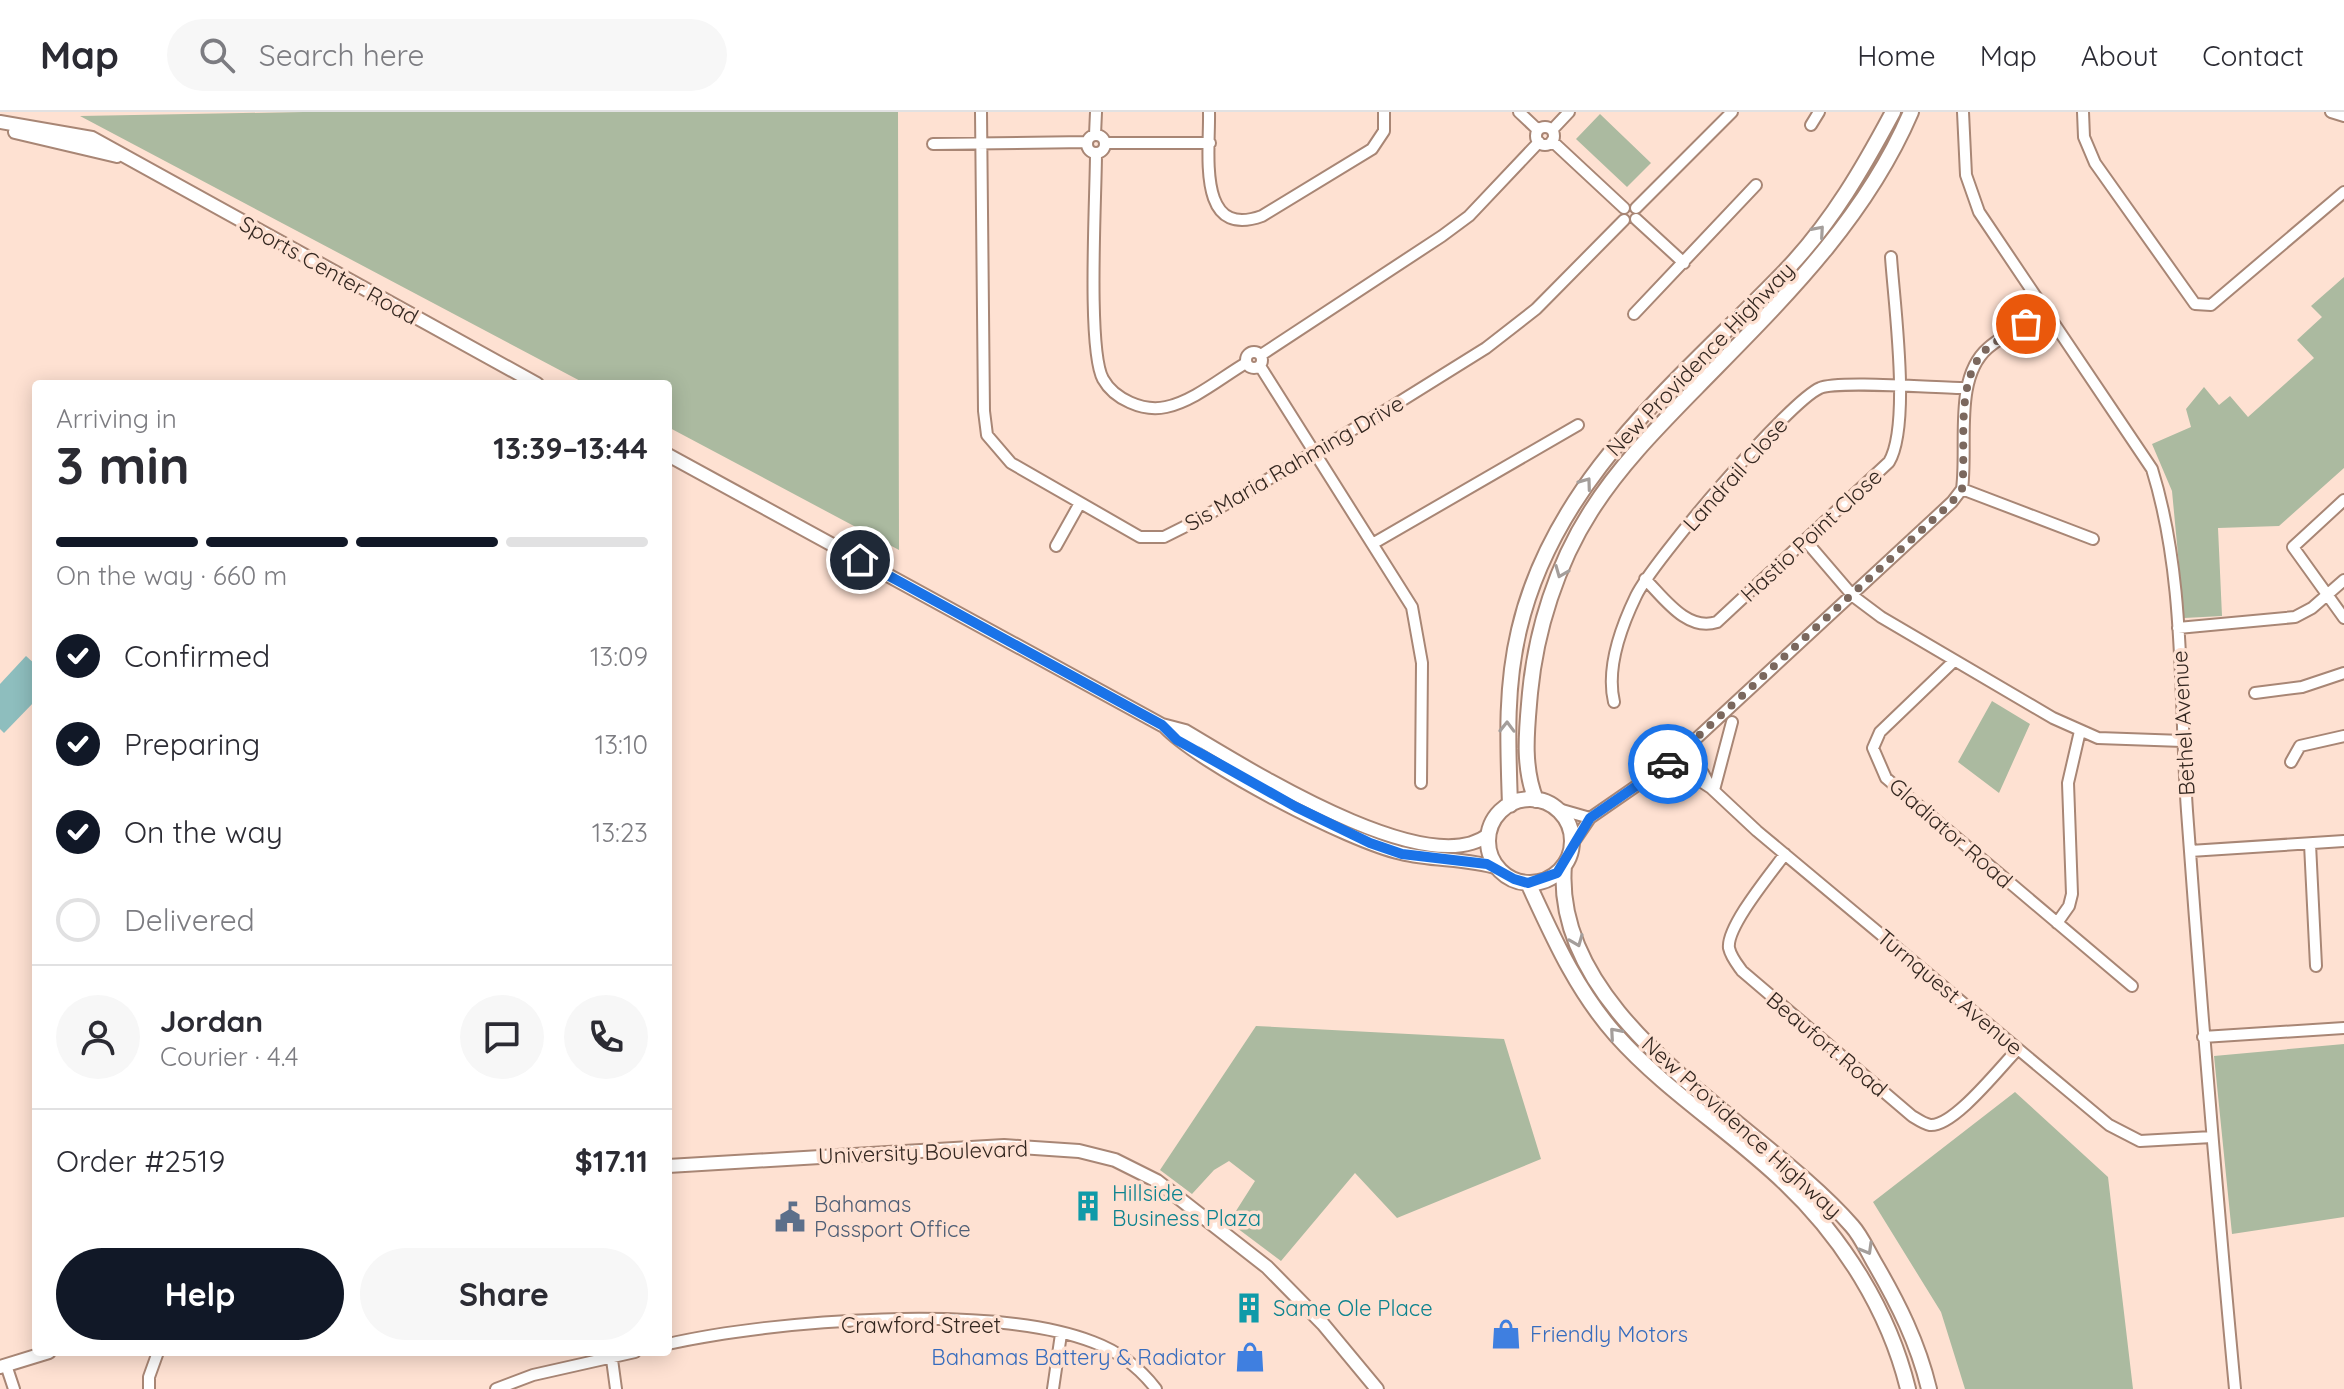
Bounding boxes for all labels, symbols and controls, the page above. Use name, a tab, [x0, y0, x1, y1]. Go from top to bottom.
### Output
search box	[167, 19, 727, 91]
text: Map	[40, 31, 119, 79]
icon: search	[195, 33, 239, 77]
text: Search here	[259, 36, 424, 74]
text: Home	[1857, 38, 1936, 73]
text: Map	[1980, 38, 2037, 73]
text: About	[2081, 38, 2158, 73]
text: Contact	[2202, 38, 2304, 73]
street label: Sports Center Road	[235, 209, 423, 331]
one-way arrow	[1809, 225, 1824, 240]
street label: New Providence Highway	[1600, 256, 1800, 462]
pin	[1992, 290, 2060, 358]
icon: bag	[2004, 302, 2048, 346]
street label: Sis Maria Rahming Drive	[1179, 389, 1409, 537]
text: Arriving in	[56, 402, 177, 435]
street label: Landrail Close	[1677, 411, 1793, 537]
text: 13:39–13:44	[493, 429, 648, 467]
text: 3 min	[56, 432, 190, 497]
street label: Hastio Point Close	[1734, 462, 1888, 608]
one-way arrow	[1576, 478, 1591, 492]
pin	[826, 526, 894, 594]
icon: home	[838, 538, 882, 582]
text: On the way · 660 m	[56, 559, 287, 592]
one-way arrow	[1555, 564, 1571, 578]
icon: check	[56, 634, 100, 678]
text: Confirmed	[124, 637, 270, 675]
text: 13:09	[590, 640, 648, 673]
street label: Bethel Avenue	[2165, 650, 2201, 796]
one-way arrow	[1499, 720, 1516, 733]
icon: check	[56, 722, 100, 766]
courier	[1628, 724, 1708, 804]
text: Preparing	[124, 725, 260, 763]
text: 13:10	[595, 728, 648, 761]
icon: car	[1646, 742, 1690, 786]
street label: Gladiator Road	[1883, 772, 2019, 894]
icon: check	[56, 810, 100, 854]
text: On the way	[124, 813, 283, 851]
text: 13:23	[592, 816, 648, 849]
text: Delivered	[124, 901, 255, 939]
street label: Turnquest Avenue	[1871, 923, 2029, 1061]
one-way arrow	[1567, 933, 1584, 947]
street label: Beaufort Road	[1761, 985, 1893, 1103]
button: person	[56, 995, 140, 1079]
button: chat	[460, 995, 544, 1079]
button: phone	[564, 995, 648, 1079]
text: Jordan	[160, 1002, 263, 1040]
one-way arrow	[1611, 1027, 1625, 1042]
street label: New Providence Highway	[1636, 1030, 1848, 1224]
text: Courier · 4.4	[160, 1040, 298, 1073]
street label: University Boulevard	[818, 1134, 1028, 1170]
text: Order #2519	[56, 1142, 225, 1180]
text: $17.11	[575, 1142, 648, 1180]
place label: Hillside Business Plaza	[1112, 1179, 1261, 1232]
building icon: Hillside Business Plaza	[1071, 1189, 1105, 1223]
place label: Bahamas Passport Office	[814, 1190, 971, 1243]
public building icon: Bahamas Passport Office	[773, 1200, 807, 1234]
one-way arrow	[1857, 1240, 1873, 1255]
button: Help	[56, 1248, 344, 1340]
button: Share	[360, 1248, 648, 1340]
building icon: Same Ole Place	[1232, 1291, 1266, 1325]
place label: Same Ole Place	[1273, 1294, 1433, 1322]
street label: Crawford Street	[841, 1311, 1001, 1339]
shop icon: Friendly Motors	[1489, 1317, 1523, 1351]
place label: Friendly Motors	[1530, 1320, 1688, 1348]
shop icon: Bahamas Battery & Radiator	[1233, 1340, 1267, 1374]
place label: Bahamas Battery & Radiator	[931, 1343, 1227, 1371]

